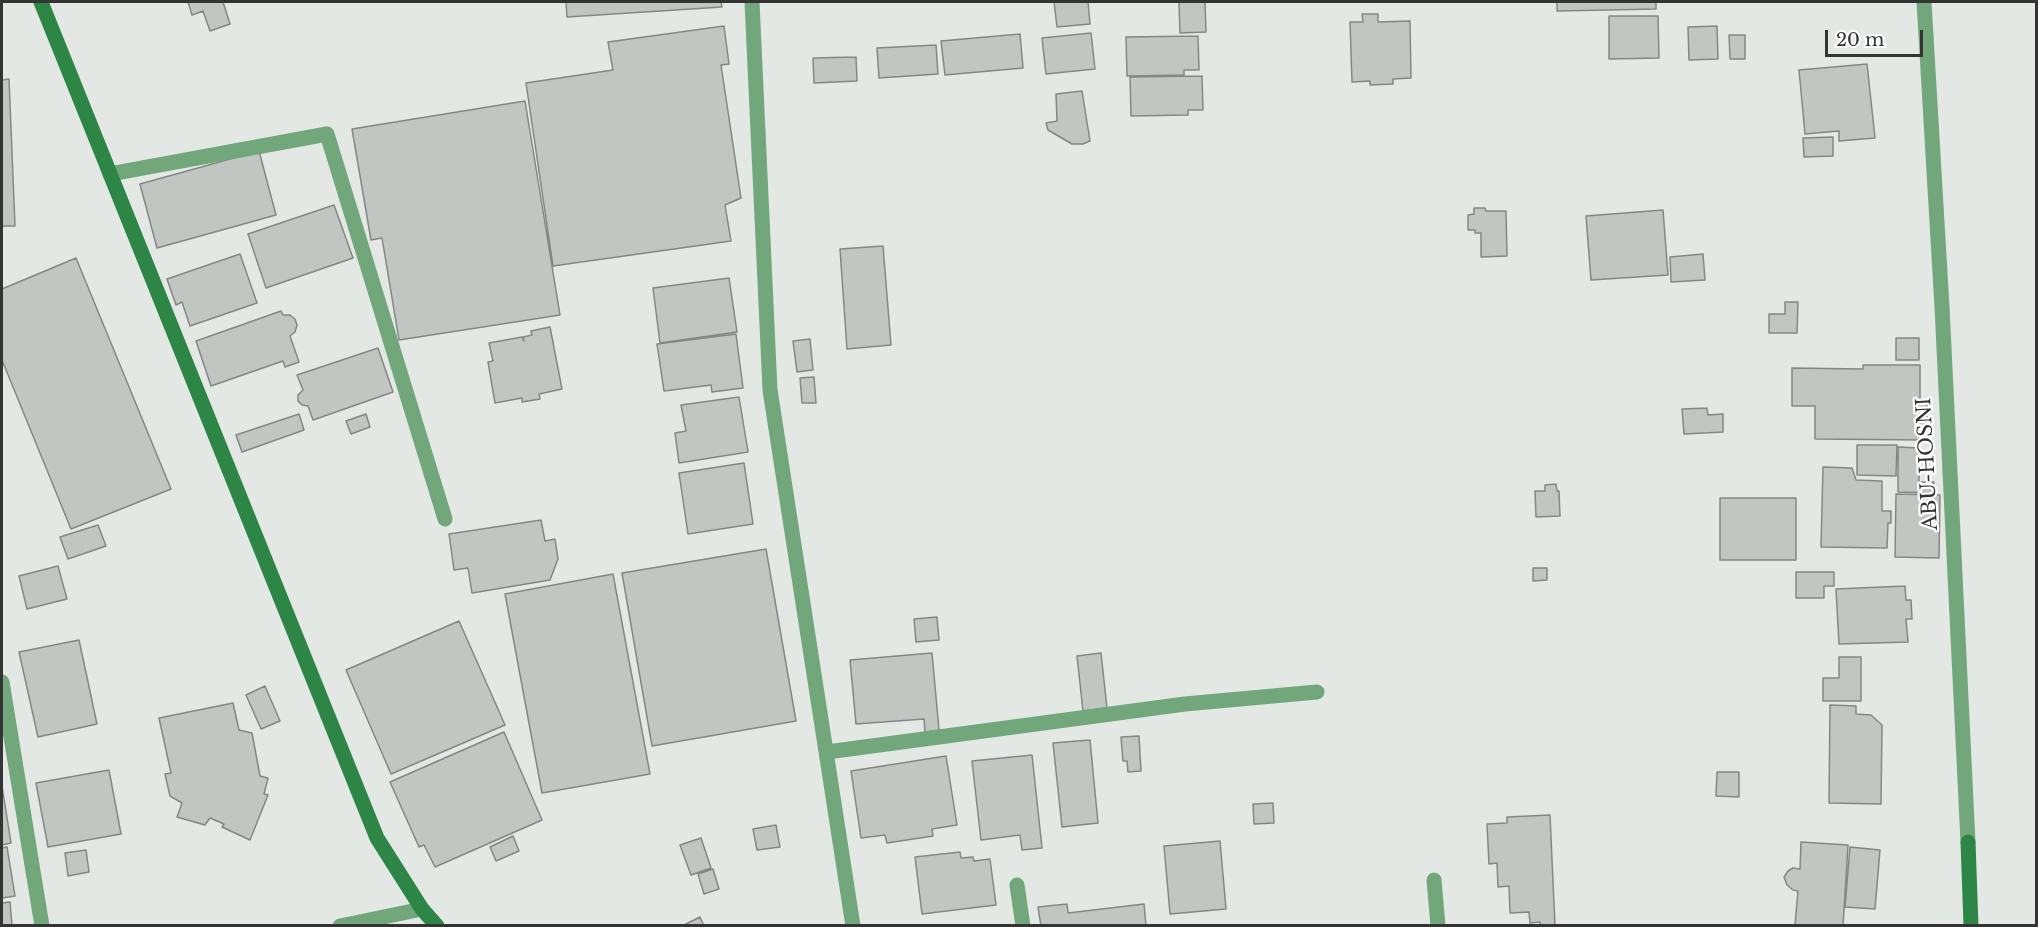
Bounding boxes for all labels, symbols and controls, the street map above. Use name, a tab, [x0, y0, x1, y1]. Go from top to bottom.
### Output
scale bar	[1828, 18, 1926, 56]
text: 20 m	[1836, 29, 1884, 51]
street label: ABU-HOSNI	[1913, 397, 1943, 531]

